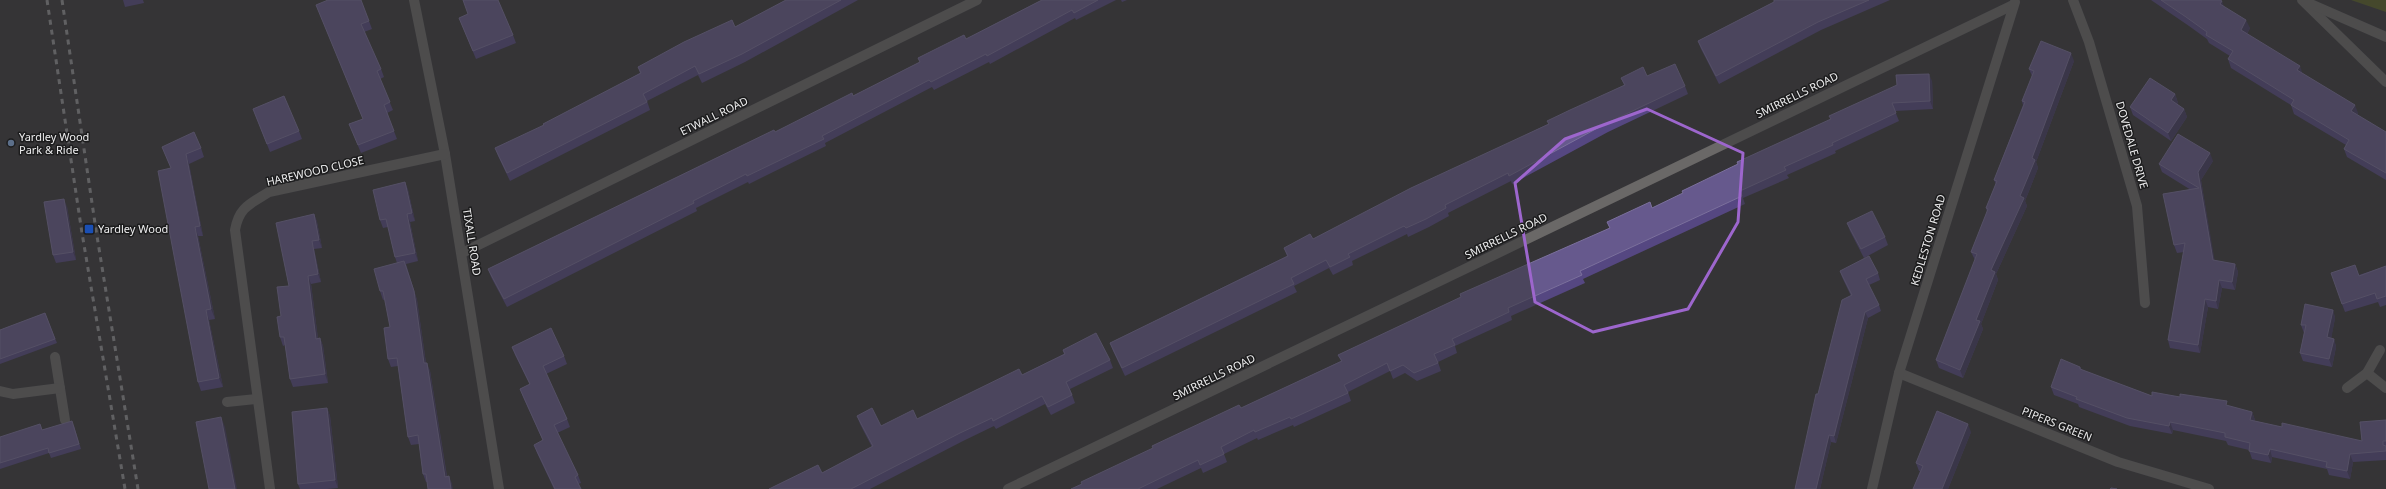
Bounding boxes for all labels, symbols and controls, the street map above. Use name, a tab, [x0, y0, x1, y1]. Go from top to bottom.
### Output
street label: SMIRRELLS ROAD	[1753, 68, 1841, 121]
street label: ETWALL ROAD	[677, 93, 750, 138]
street label: DOVEDALE DRIVE	[2113, 99, 2152, 190]
place label: Yardley Wood Park & Ride	[19, 129, 89, 157]
marker: Yardley Wood Park & Ride	[6, 138, 16, 148]
street label: HAREWOOD CLOSE	[265, 152, 365, 189]
street label: KEDLESTON ROAD	[1906, 192, 1949, 287]
street label: TIXALL ROAD	[460, 207, 485, 277]
street label: SMIRRELLS ROAD	[1462, 209, 1550, 262]
place label: Yardley Wood	[98, 221, 168, 236]
marker: Yardley Wood	[83, 223, 95, 235]
street label: SMIRRELLS ROAD	[1170, 350, 1258, 403]
street label: PIPERS GREEN	[2020, 403, 2094, 444]

